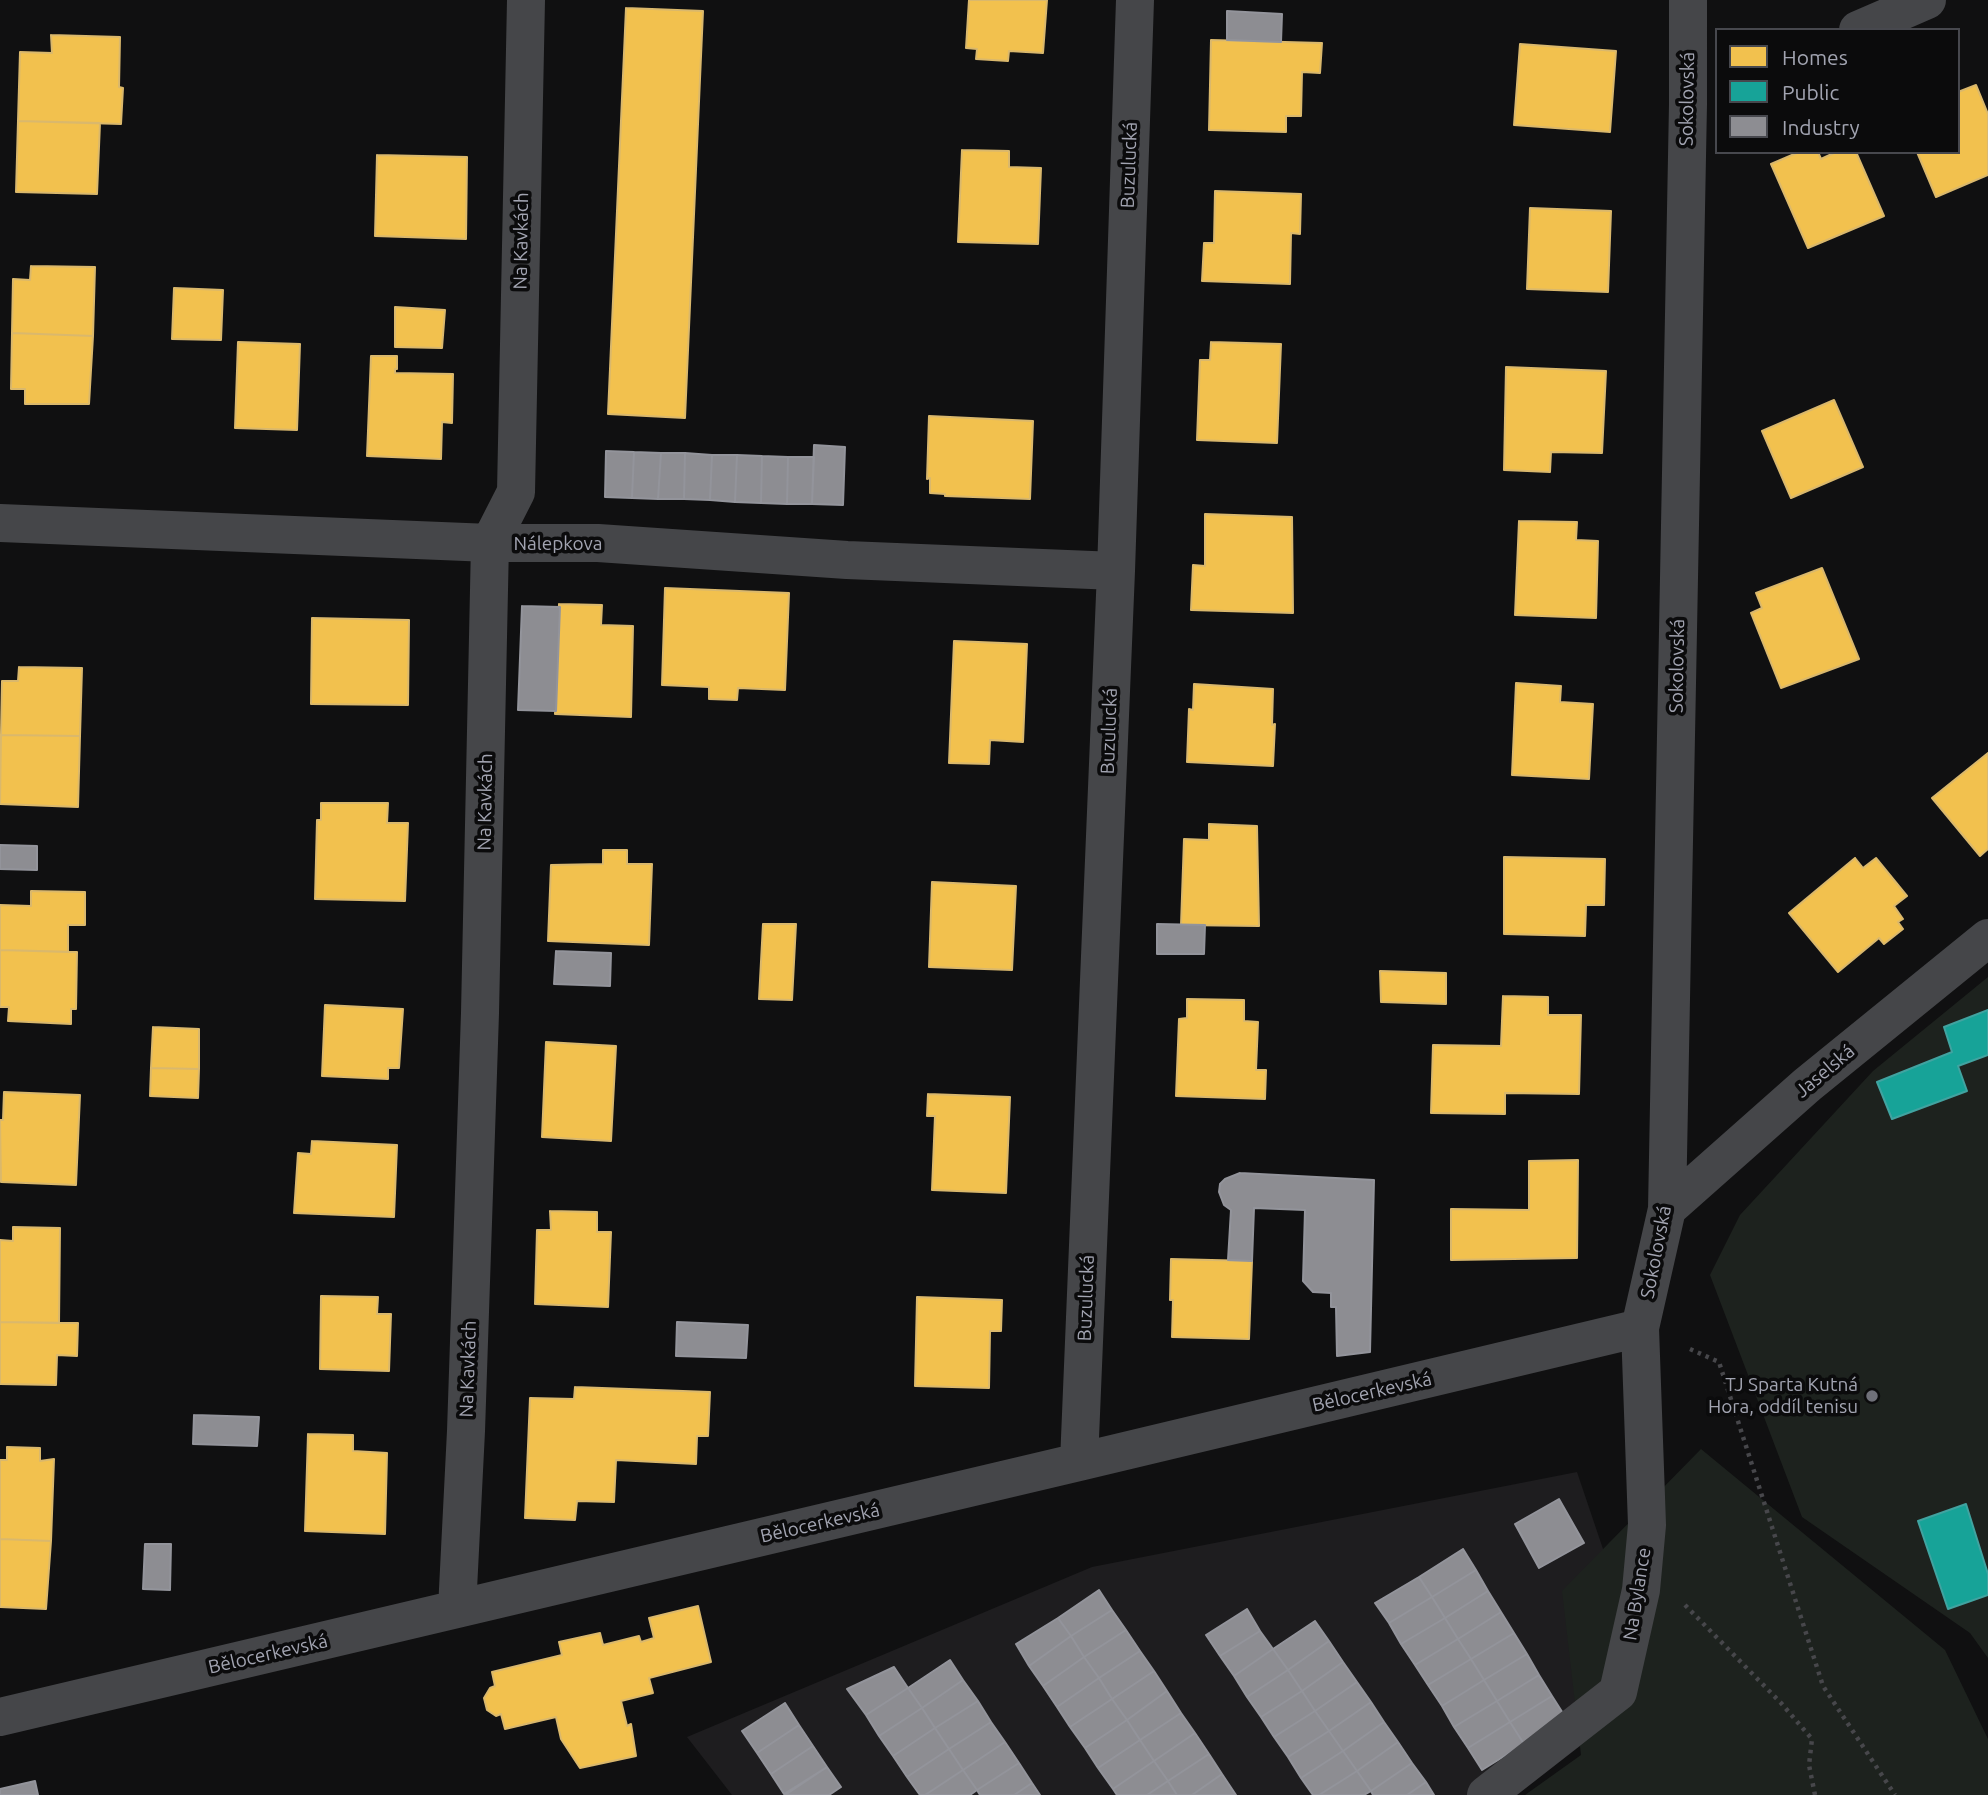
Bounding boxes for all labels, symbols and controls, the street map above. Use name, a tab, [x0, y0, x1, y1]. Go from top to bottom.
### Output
legend	[1715, 28, 1960, 154]
text: Homes	[1782, 45, 1848, 69]
street label: Sokolovská	[1675, 52, 1699, 146]
text: Public	[1782, 80, 1839, 104]
text: Industry	[1782, 115, 1860, 139]
street label: Buzulucká	[1116, 121, 1142, 209]
street label: Na Kavkách	[509, 192, 533, 290]
street label: Nálepkova	[513, 533, 603, 555]
street label: Sokolovská	[1665, 619, 1689, 713]
street label: Buzulucká	[1096, 687, 1122, 775]
street label: Na Kavkách	[473, 753, 497, 851]
street label: Jaselská	[1791, 1040, 1859, 1102]
street label: Sokolovská	[1636, 1204, 1676, 1300]
street label: Buzulucká	[1073, 1254, 1099, 1342]
street label: Na Kavkách	[455, 1320, 481, 1418]
street label: Bělocerkevská	[1310, 1367, 1434, 1417]
place label: TJ Sparta Kutná Hora, oddíl tenisu	[1708, 1374, 1858, 1418]
marker: TJ Sparta Kutná Hora, oddíl tenisu	[1864, 1388, 1880, 1404]
street label: Bělocerkevská	[758, 1498, 882, 1548]
street label: Na Bylance	[1618, 1546, 1656, 1642]
street label: Bělocerkevská	[206, 1629, 330, 1679]

